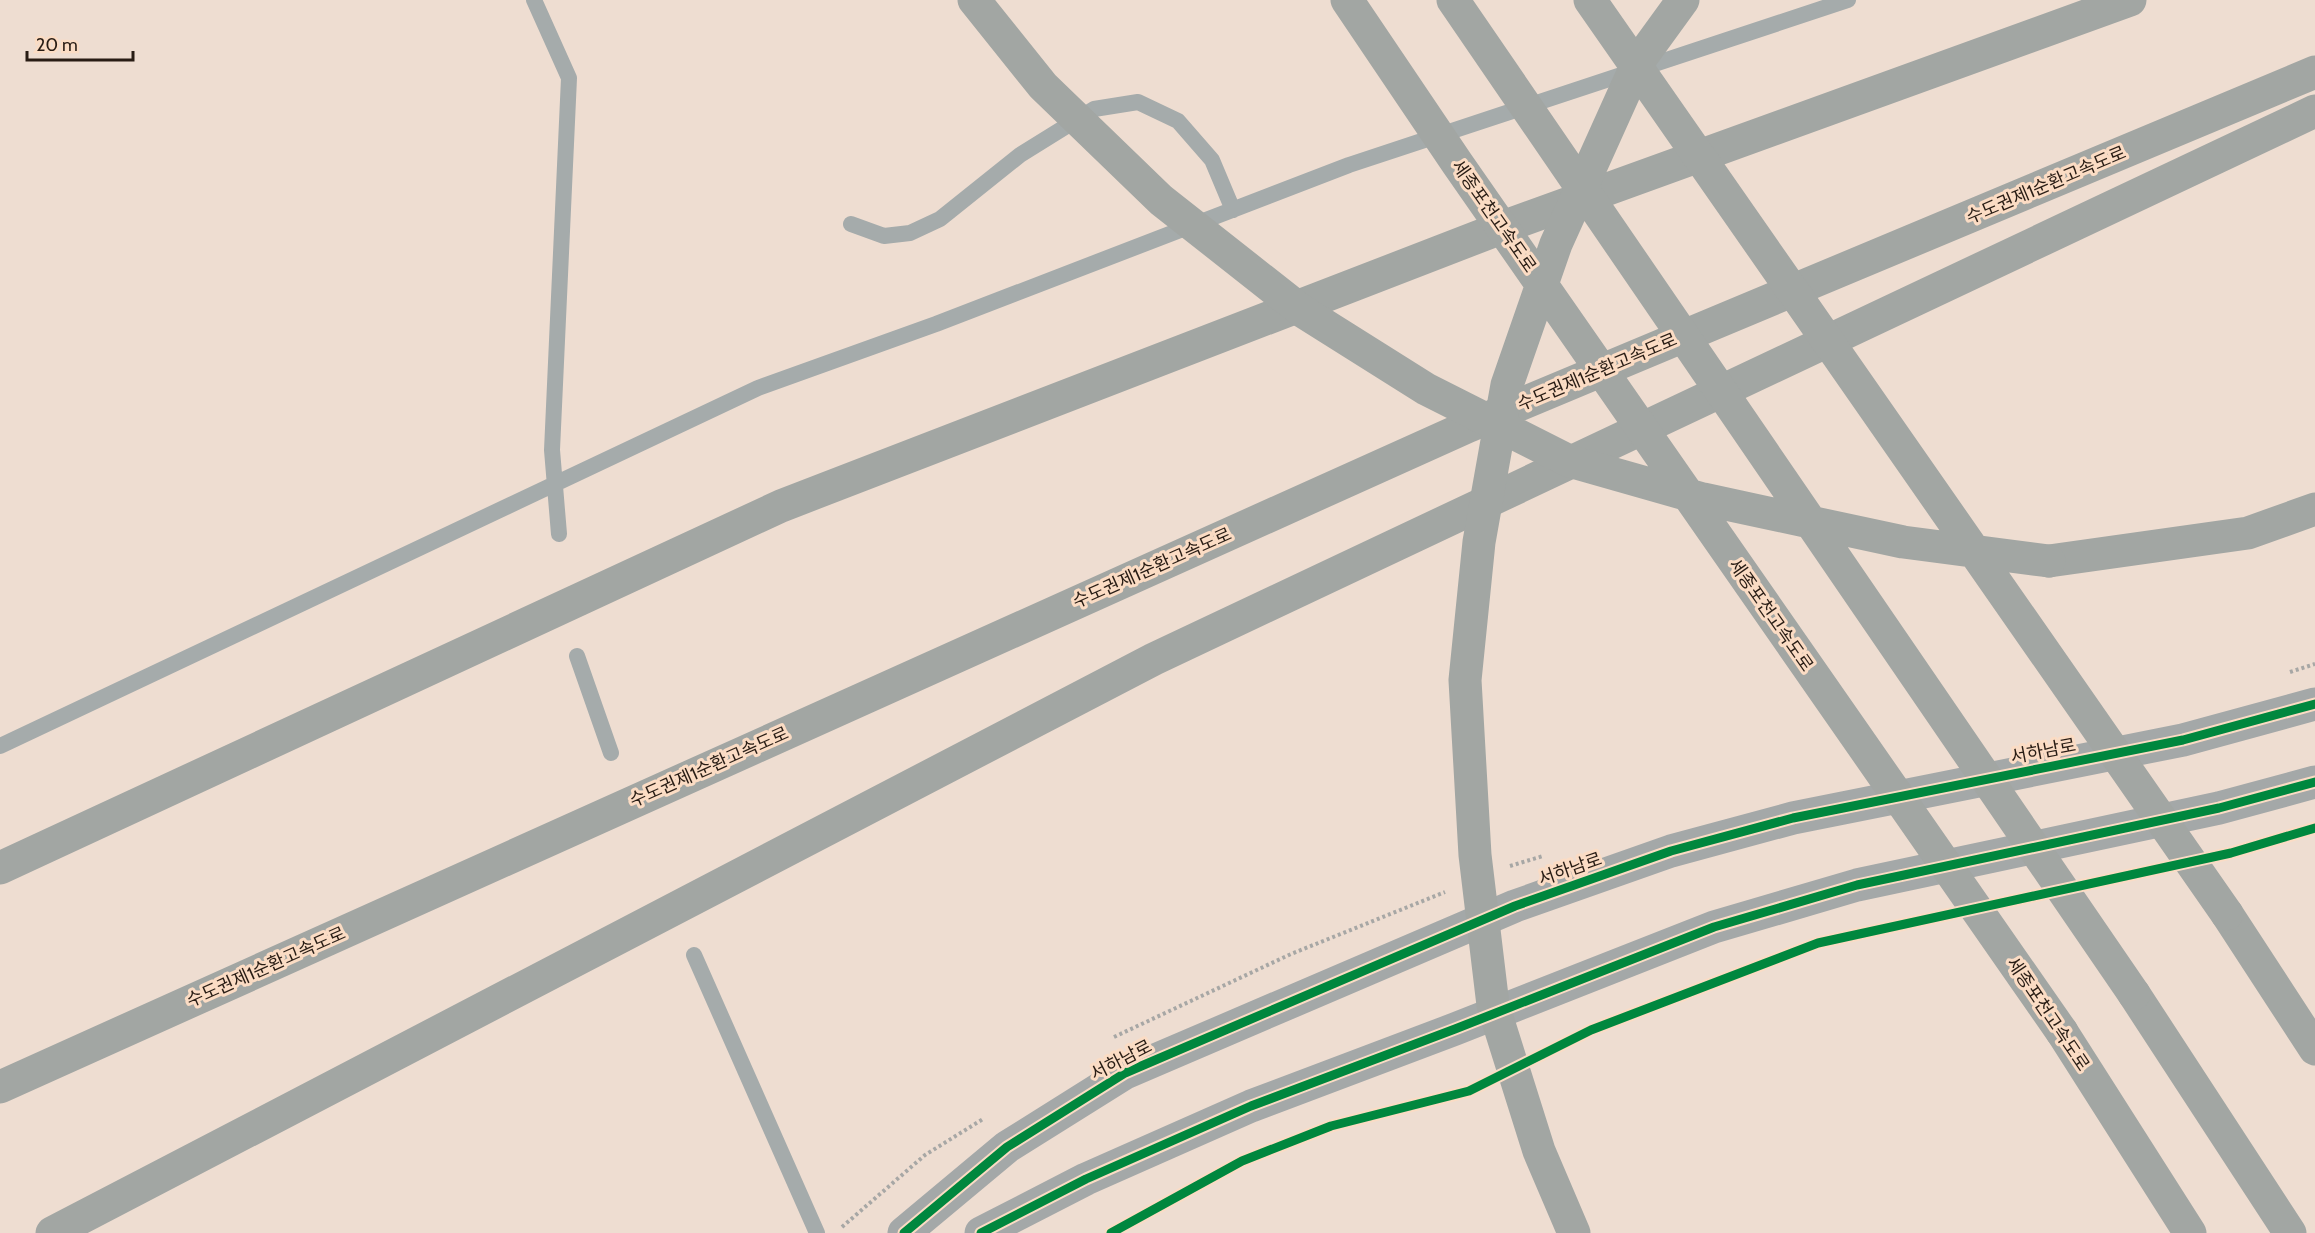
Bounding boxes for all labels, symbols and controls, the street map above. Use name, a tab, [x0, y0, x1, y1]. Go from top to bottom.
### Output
scale bar	[27, 24, 134, 62]
text: 20 m	[36, 34, 78, 56]
street label: 수도권제1순환고속도로	[1963, 141, 2129, 229]
street label: 세종포천고속도로	[1447, 155, 1541, 277]
street label: 수도권제1순환고속도로	[1514, 328, 1680, 416]
street label: 수도권제1순환고속도로	[1069, 523, 1235, 613]
street label: 세종포천고속도로	[1724, 554, 1818, 676]
street label: 수도권제1순환고속도로	[626, 722, 792, 812]
street label: 서하남로	[2008, 734, 2078, 768]
street label: 서하남로	[1535, 848, 1605, 890]
street label: 수도권제1순환고속도로	[183, 922, 349, 1012]
street label: 세종포천고속도로	[2002, 953, 2094, 1075]
street label: 서하남로	[1086, 1035, 1156, 1085]

